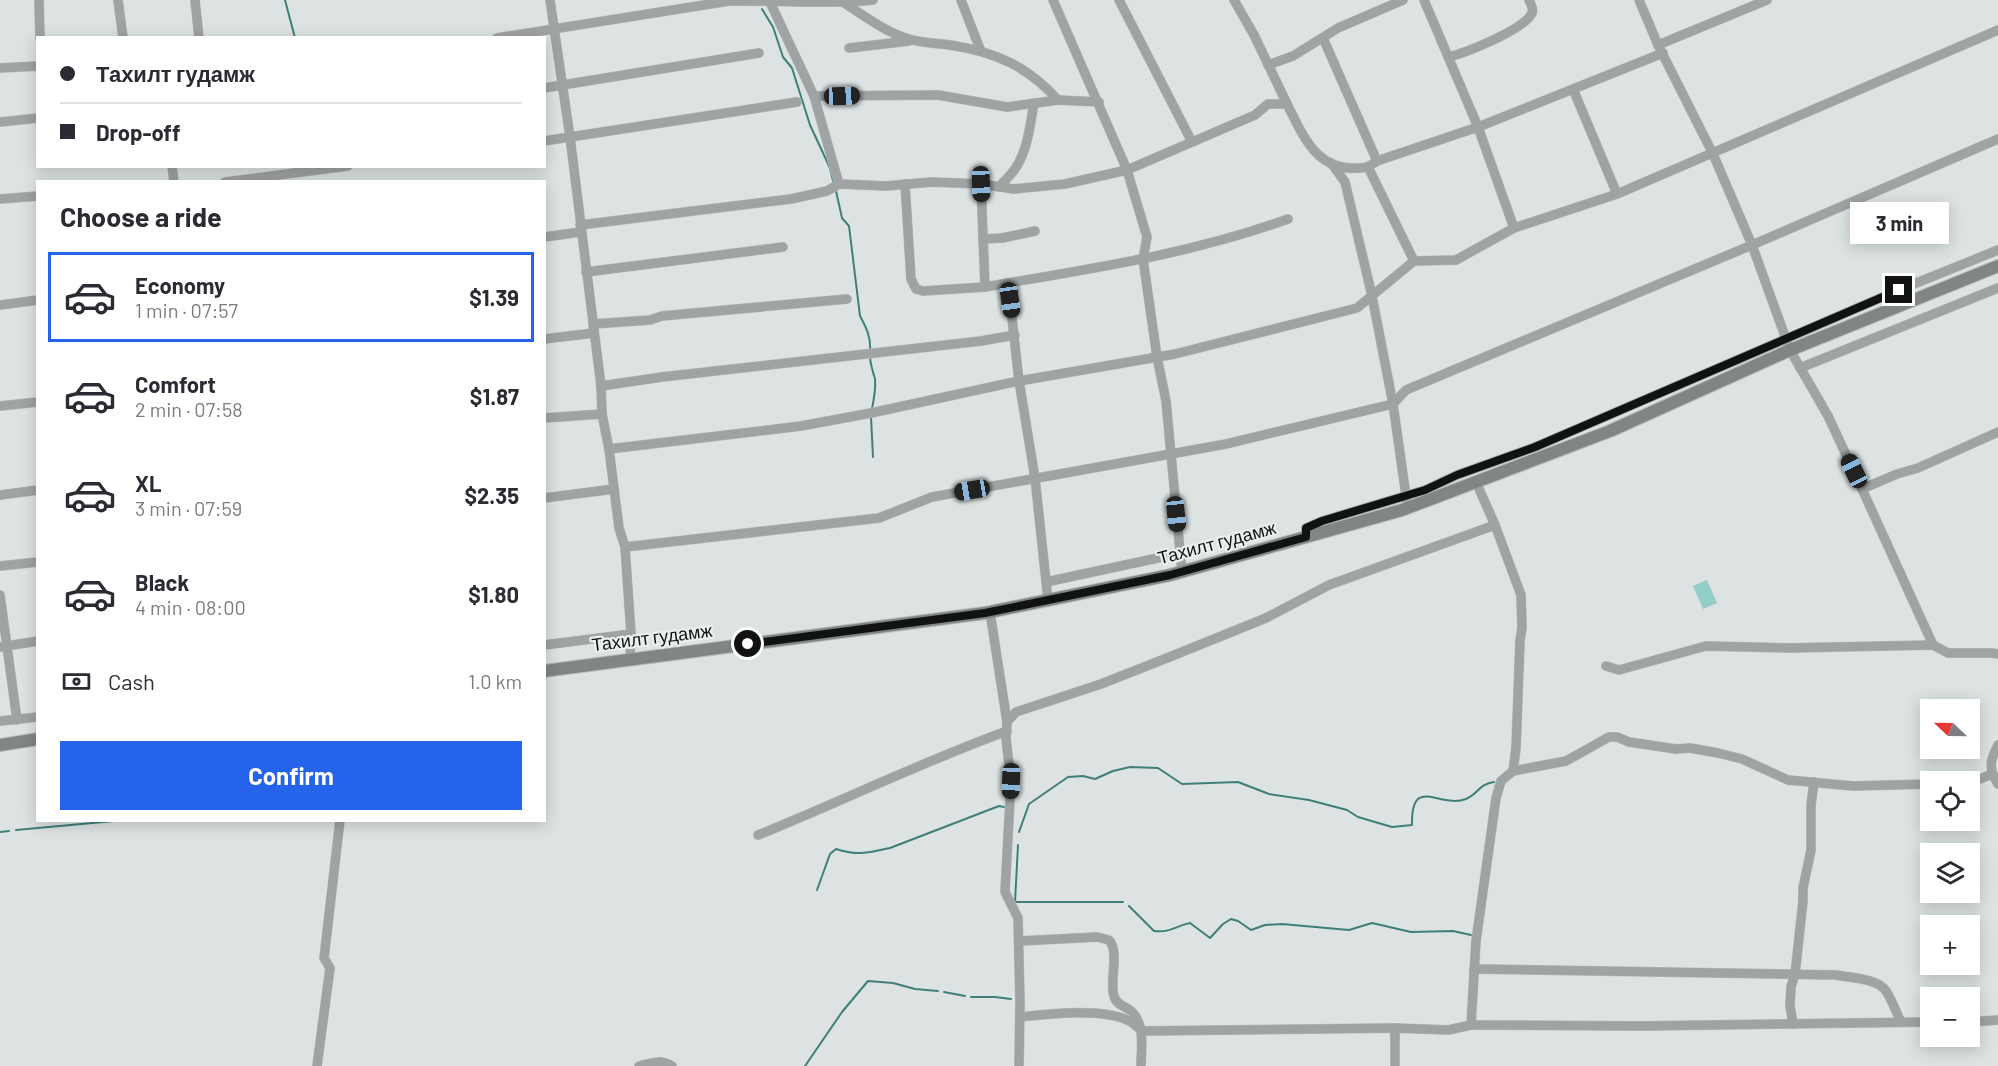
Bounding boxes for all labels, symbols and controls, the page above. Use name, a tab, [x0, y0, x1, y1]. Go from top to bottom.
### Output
text: Тахилт гудамж	[96, 60, 255, 86]
car	[824, 86, 860, 106]
text: Drop-off	[96, 119, 180, 145]
car	[971, 166, 991, 202]
text: Choose a ride	[60, 200, 222, 232]
callout: 3 min	[1850, 203, 1948, 245]
text: 3 min	[1876, 211, 1923, 235]
icon: car	[63, 270, 117, 324]
text: Economy	[135, 272, 225, 298]
route end	[1885, 276, 1912, 303]
car	[999, 281, 1021, 319]
text: $1.39	[469, 284, 519, 310]
text: 1 min · 07:57	[135, 298, 238, 322]
icon: car	[63, 369, 117, 423]
text: Comfort	[135, 371, 216, 397]
text: $1.87	[470, 383, 519, 409]
text: 2 min · 07:58	[135, 397, 243, 421]
car	[1838, 451, 1870, 491]
icon: car	[63, 468, 117, 522]
text: XL	[135, 470, 161, 496]
car	[953, 478, 991, 502]
text: $2.35	[464, 482, 519, 508]
car	[1165, 495, 1187, 533]
text: 3 min · 07:59	[135, 496, 242, 520]
street label: Тахилт гудамж	[1155, 516, 1278, 568]
icon: car	[63, 567, 117, 621]
text: Black	[135, 569, 189, 595]
text: $1.80	[468, 581, 519, 607]
text: 4 min · 08:00	[135, 595, 246, 619]
street label: Тахилт гудамж	[590, 619, 714, 655]
route start	[734, 630, 761, 657]
icon: cash	[60, 665, 93, 698]
text: Cash	[108, 668, 155, 694]
text: 1.0 km	[468, 669, 522, 693]
north arrow	[1920, 699, 1980, 759]
map controls	[1920, 699, 1980, 1047]
button: Confirm	[60, 741, 522, 810]
car	[1001, 763, 1021, 799]
button: locate	[1920, 771, 1980, 831]
button: layers	[1920, 843, 1980, 903]
button: +	[1920, 915, 1980, 975]
button: −	[1920, 987, 1980, 1047]

